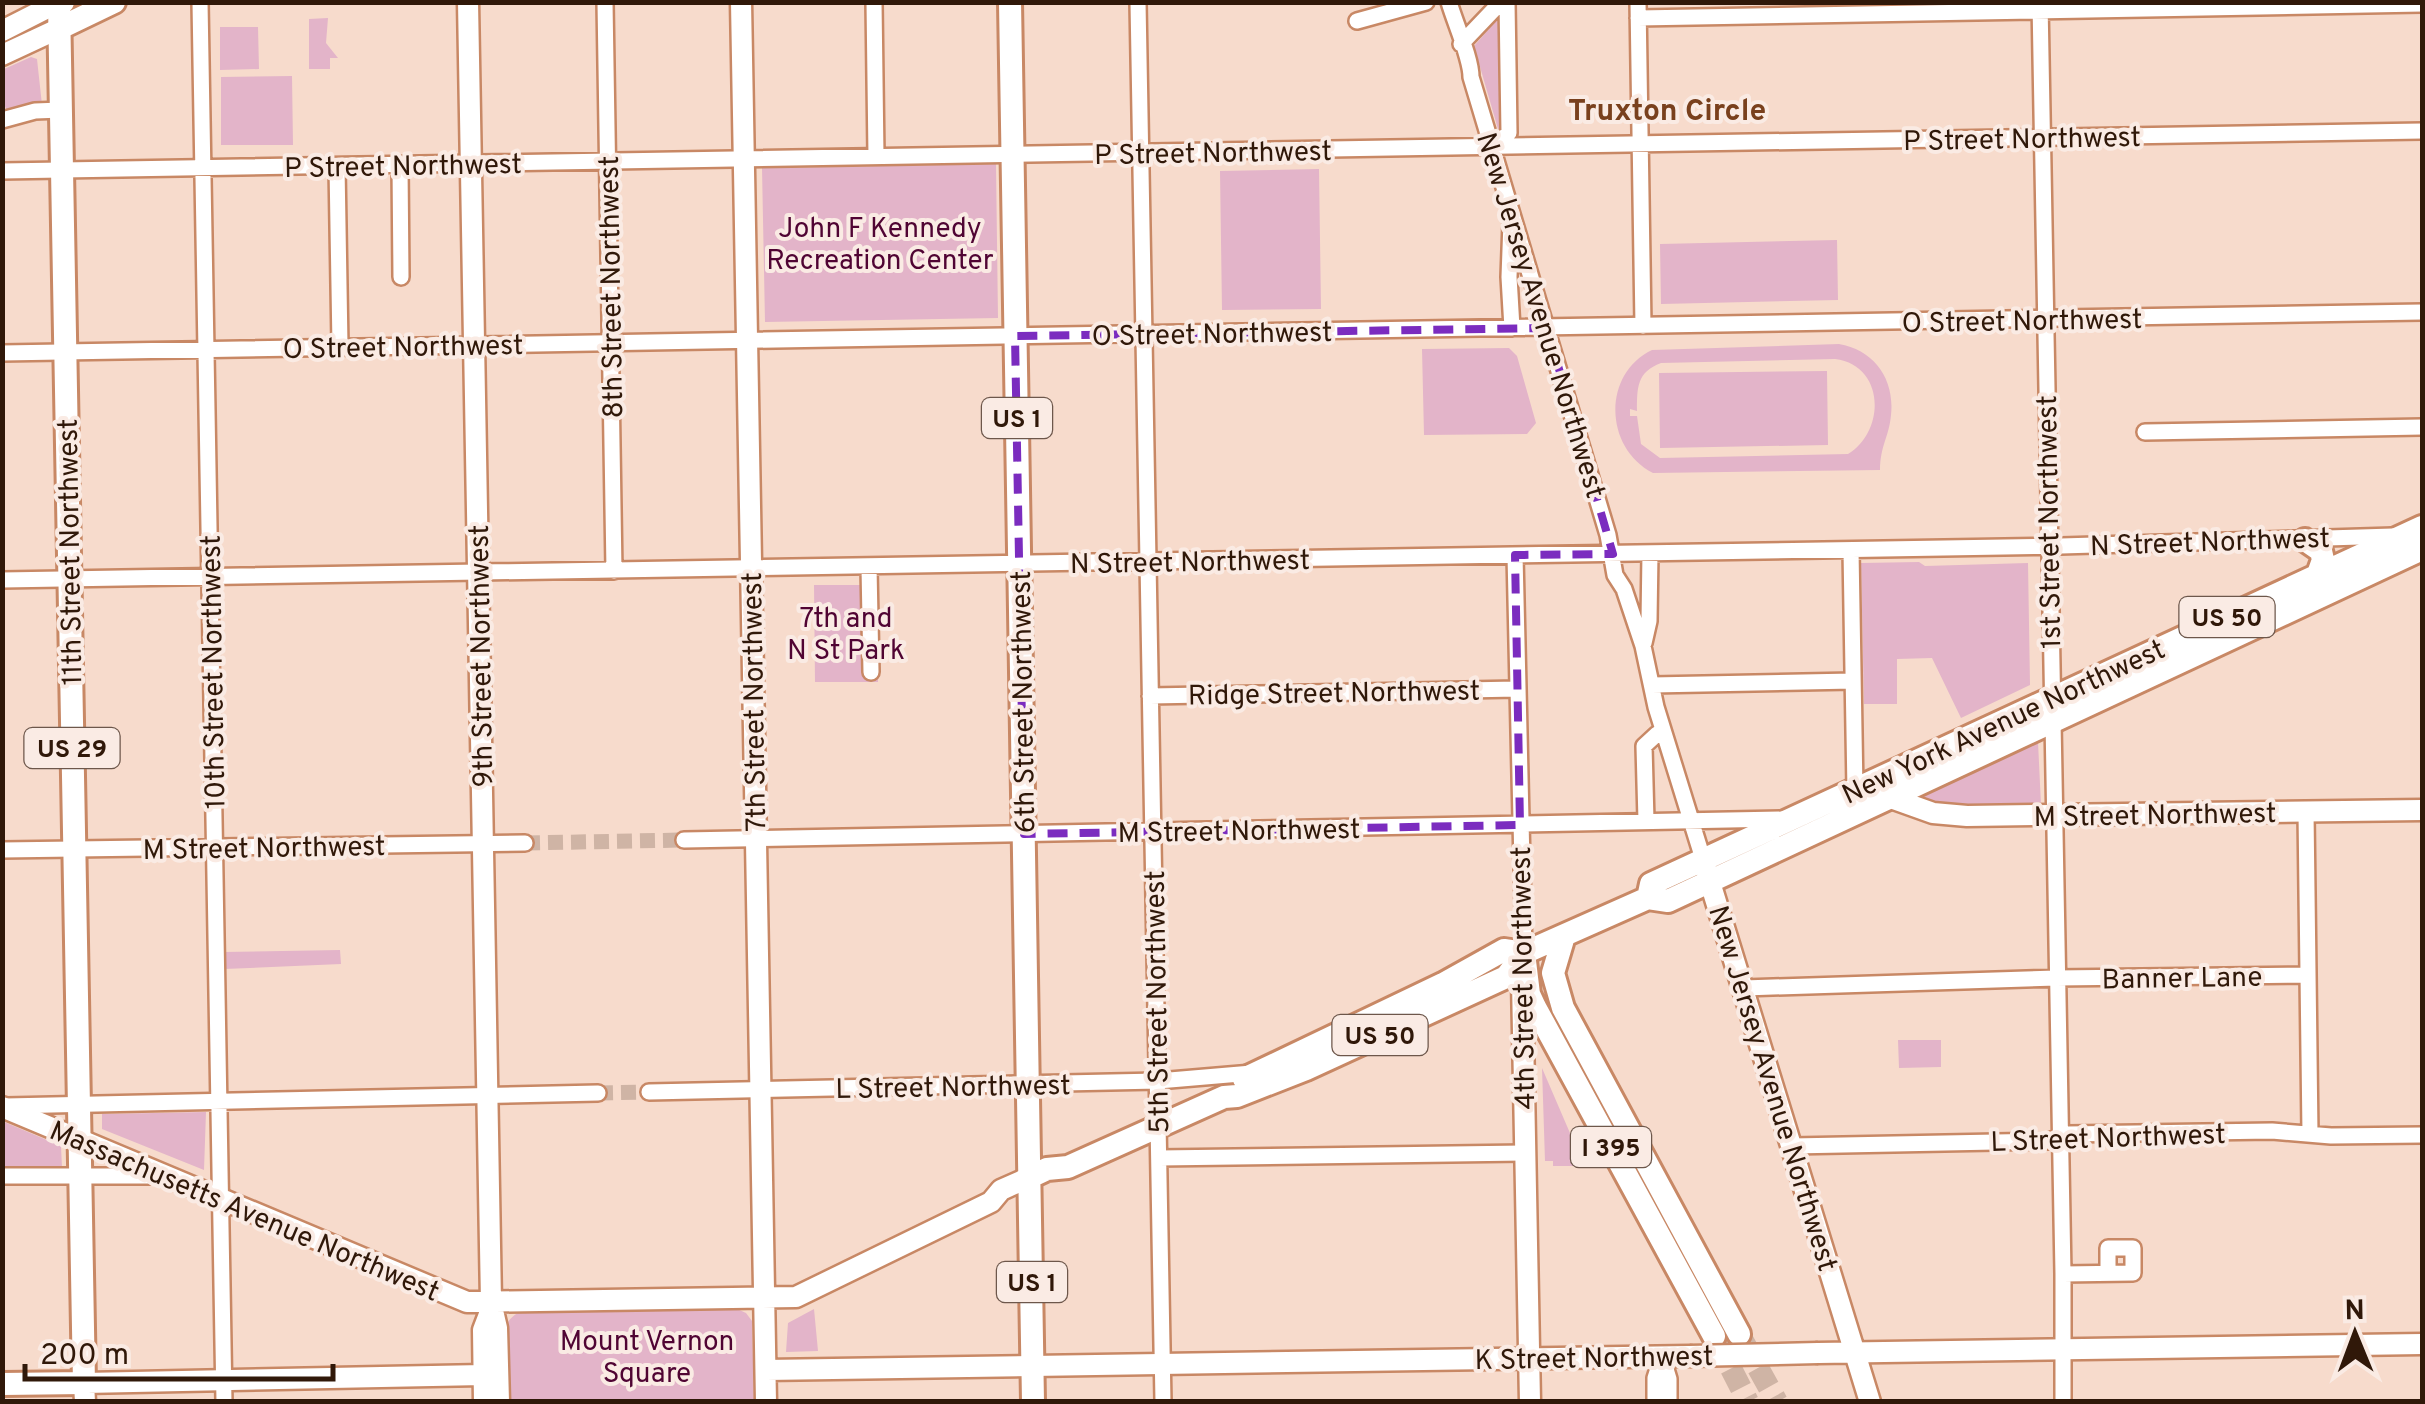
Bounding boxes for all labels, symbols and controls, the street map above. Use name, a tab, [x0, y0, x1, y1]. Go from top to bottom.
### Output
district label: Truxton Circle	[1568, 94, 1766, 131]
street label: P Street Northwest	[1903, 121, 2141, 161]
street label: New Jersey Avenue Northwest	[1466, 129, 1612, 503]
street label: P Street Northwest	[1094, 135, 1332, 175]
street label: P Street Northwest	[284, 148, 522, 188]
street label: 8th Street Northwest	[593, 155, 633, 419]
park label: John F Kennedy Recreation Center	[766, 212, 994, 280]
street label: O Street Northwest	[1901, 303, 2143, 343]
street label: O Street Northwest	[1091, 316, 1333, 356]
street label: O Street Northwest	[282, 329, 524, 369]
street label: 1st Street Northwest	[2031, 395, 2071, 649]
road number: US 1	[982, 398, 1052, 438]
street label: 11th Street Northwest	[52, 418, 92, 686]
street label: N Street Northwest	[2089, 522, 2331, 566]
street label: 9th Street Northwest	[463, 524, 503, 788]
street label: 10th Street Northwest	[195, 534, 235, 810]
street label: N Street Northwest	[1070, 544, 1310, 584]
street label: 6th Street Northwest	[1005, 570, 1045, 834]
street label: 7th Street Northwest	[736, 572, 776, 832]
road number: US 50	[2180, 597, 2274, 637]
park label: 7th and N St Park	[787, 602, 905, 670]
street label: New York Avenue Northwest	[1837, 633, 2172, 814]
street label: Ridge Street Northwest	[1187, 674, 1481, 716]
road number: US 29	[24, 728, 120, 768]
street label: M Street Northwest	[2033, 797, 2277, 837]
street label: M Street Northwest	[1117, 813, 1361, 853]
street label: M Street Northwest	[142, 830, 386, 870]
street label: 4th Street Northwest	[1505, 846, 1545, 1110]
street label: 5th Street Northwest	[1139, 870, 1179, 1134]
street label: New Jersey Avenue Northwest	[1698, 902, 1844, 1276]
street label: Banner Lane	[2101, 961, 2263, 999]
road number: US 50	[1332, 1015, 1428, 1055]
street label: L Street Northwest	[835, 1069, 1071, 1109]
street label: Massachusetts Avenue Northwest	[43, 1114, 444, 1311]
street label: L Street Northwest	[1990, 1118, 2226, 1162]
road number: I 395	[1571, 1127, 1651, 1167]
road number: US 1	[997, 1262, 1067, 1302]
north arrow	[2305, 1284, 2405, 1384]
text: N	[2344, 1294, 2365, 1330]
scale bar	[25, 1319, 332, 1381]
park label: Mount Vernon Square	[560, 1325, 734, 1393]
text: 200 m	[40, 1338, 129, 1375]
street label: K Street Northwest	[1474, 1340, 1714, 1380]

